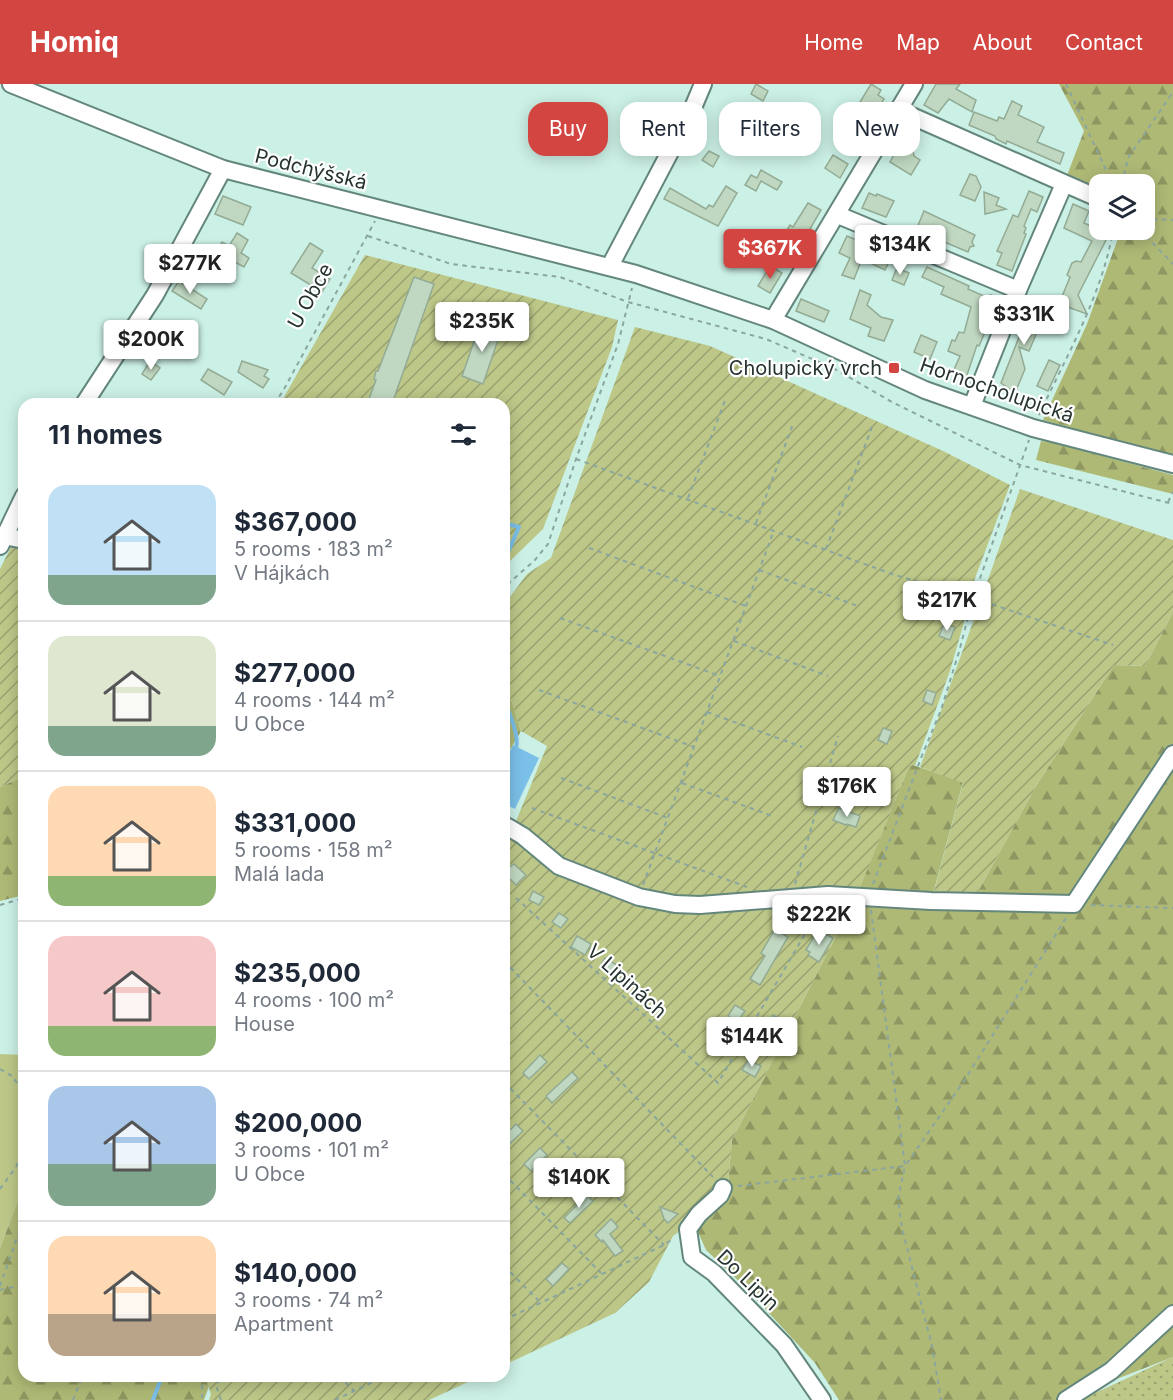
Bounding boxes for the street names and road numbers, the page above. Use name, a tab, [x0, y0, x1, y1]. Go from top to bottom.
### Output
street label: Podchýšská	[253, 144, 369, 194]
street label: U Obce	[282, 259, 338, 333]
street label: Hornocholupická	[917, 352, 1077, 428]
street label: V Lipinách	[582, 939, 672, 1023]
street label: Do Lipin	[712, 1245, 784, 1315]

